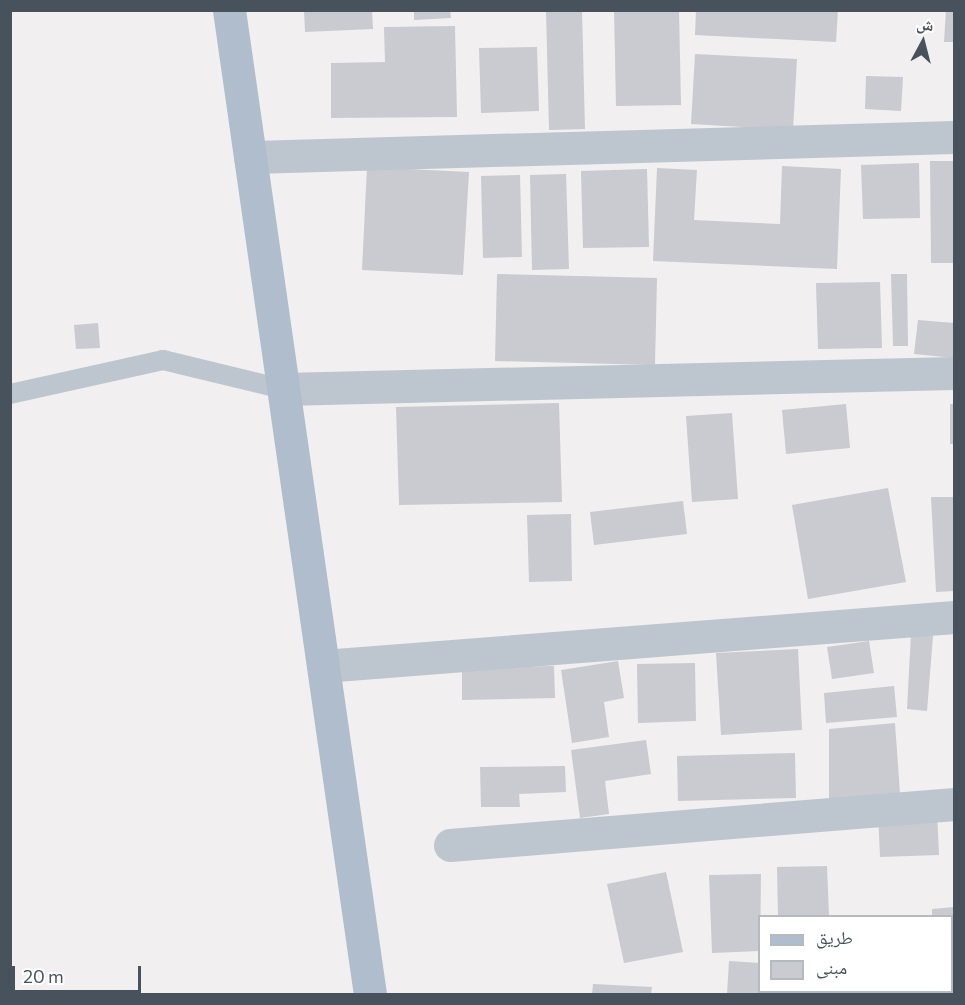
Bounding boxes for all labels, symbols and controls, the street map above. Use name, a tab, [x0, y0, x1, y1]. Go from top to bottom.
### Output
north arrow	[893, 12, 953, 72]
text: ش	[916, 13, 935, 34]
legend	[758, 915, 953, 993]
text: طريق	[816, 926, 853, 948]
scale bar	[15, 954, 144, 992]
text: مبنى	[816, 956, 847, 978]
text: 20 m	[23, 965, 64, 987]

